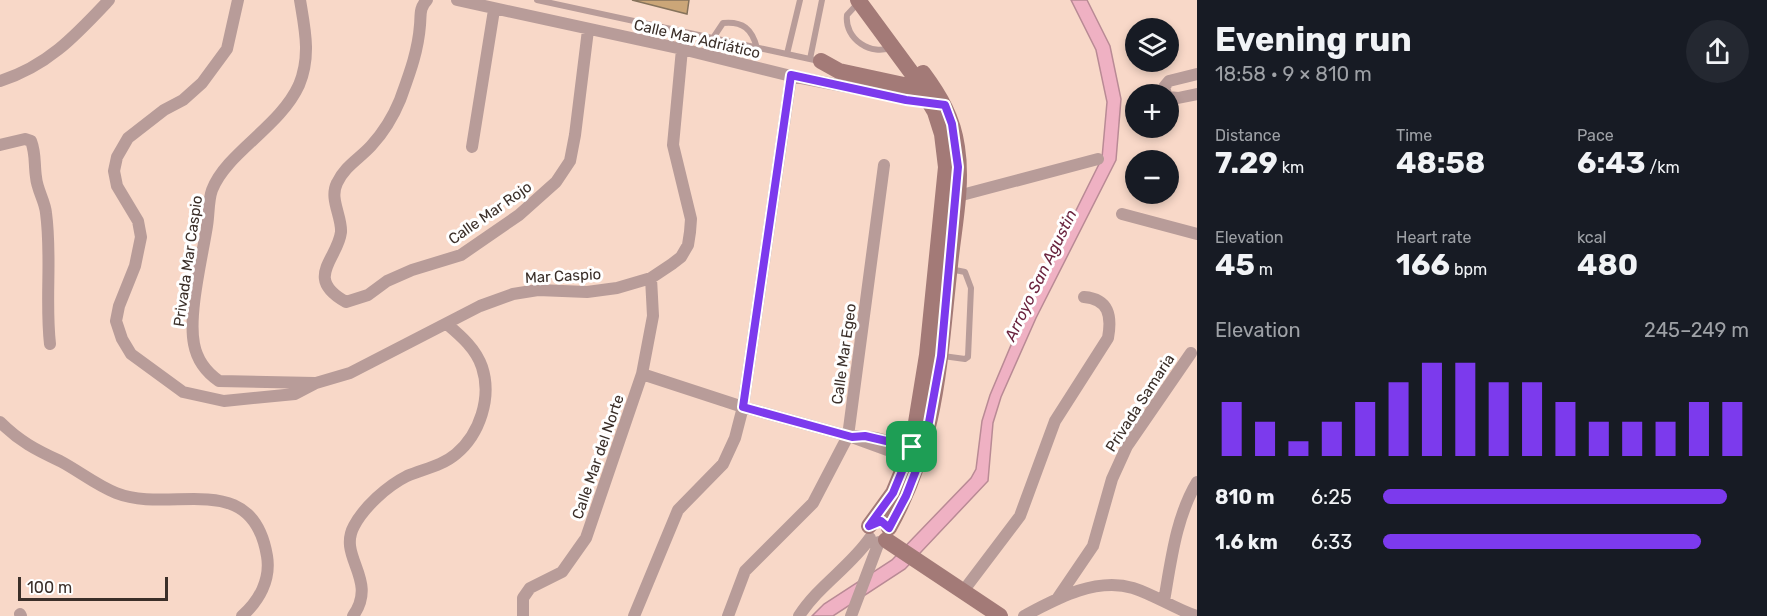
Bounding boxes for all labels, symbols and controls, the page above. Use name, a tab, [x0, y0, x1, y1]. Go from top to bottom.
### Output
street label: Calle Mar Adriático	[632, 16, 762, 62]
map controls	[1125, 18, 1179, 204]
button: layers	[1125, 18, 1179, 72]
text: Evening run	[1215, 20, 1412, 59]
button: share	[1686, 20, 1749, 83]
text: 18:58 · 9 × 810 m	[1215, 62, 1372, 86]
button: +	[1125, 84, 1179, 138]
text: Distance	[1215, 126, 1281, 145]
text: Time	[1396, 126, 1432, 145]
text: Pace	[1577, 126, 1614, 145]
text: 7.29	[1215, 145, 1278, 181]
text: 48:58	[1396, 145, 1485, 181]
text: 6:43	[1577, 145, 1646, 181]
button: −	[1125, 150, 1179, 204]
text: km	[1278, 158, 1304, 177]
text: /km	[1646, 158, 1680, 177]
street label: Calle Mar Rojo	[445, 178, 535, 248]
street label: Privada Mar Caspio	[170, 194, 206, 328]
water label: Arroyo San Agustin	[1000, 207, 1080, 345]
text: Elevation	[1215, 228, 1284, 247]
text: Heart rate	[1396, 228, 1471, 247]
text: kcal	[1577, 228, 1606, 247]
text: 45	[1215, 247, 1255, 283]
text: 166	[1396, 247, 1450, 283]
text: 480	[1577, 247, 1638, 283]
text: m	[1255, 260, 1273, 279]
text: bpm	[1450, 260, 1487, 279]
street label: Mar Caspio	[524, 265, 602, 287]
street label: Calle Mar Egeo	[828, 302, 860, 406]
text: Elevation	[1215, 318, 1301, 342]
text: 245–249 m	[1644, 318, 1749, 342]
street label: Privada Samaria	[1102, 351, 1178, 455]
street label: Calle Mar del Norte	[568, 392, 628, 522]
pin	[886, 421, 937, 472]
icon: arrive	[895, 430, 928, 463]
text: 810 m	[1215, 485, 1275, 509]
text: 6:25	[1311, 485, 1352, 509]
text: 1.6 km	[1215, 530, 1278, 554]
text: 6:33	[1311, 530, 1352, 554]
scale bar	[18, 574, 168, 602]
text: 100 m	[27, 578, 72, 597]

